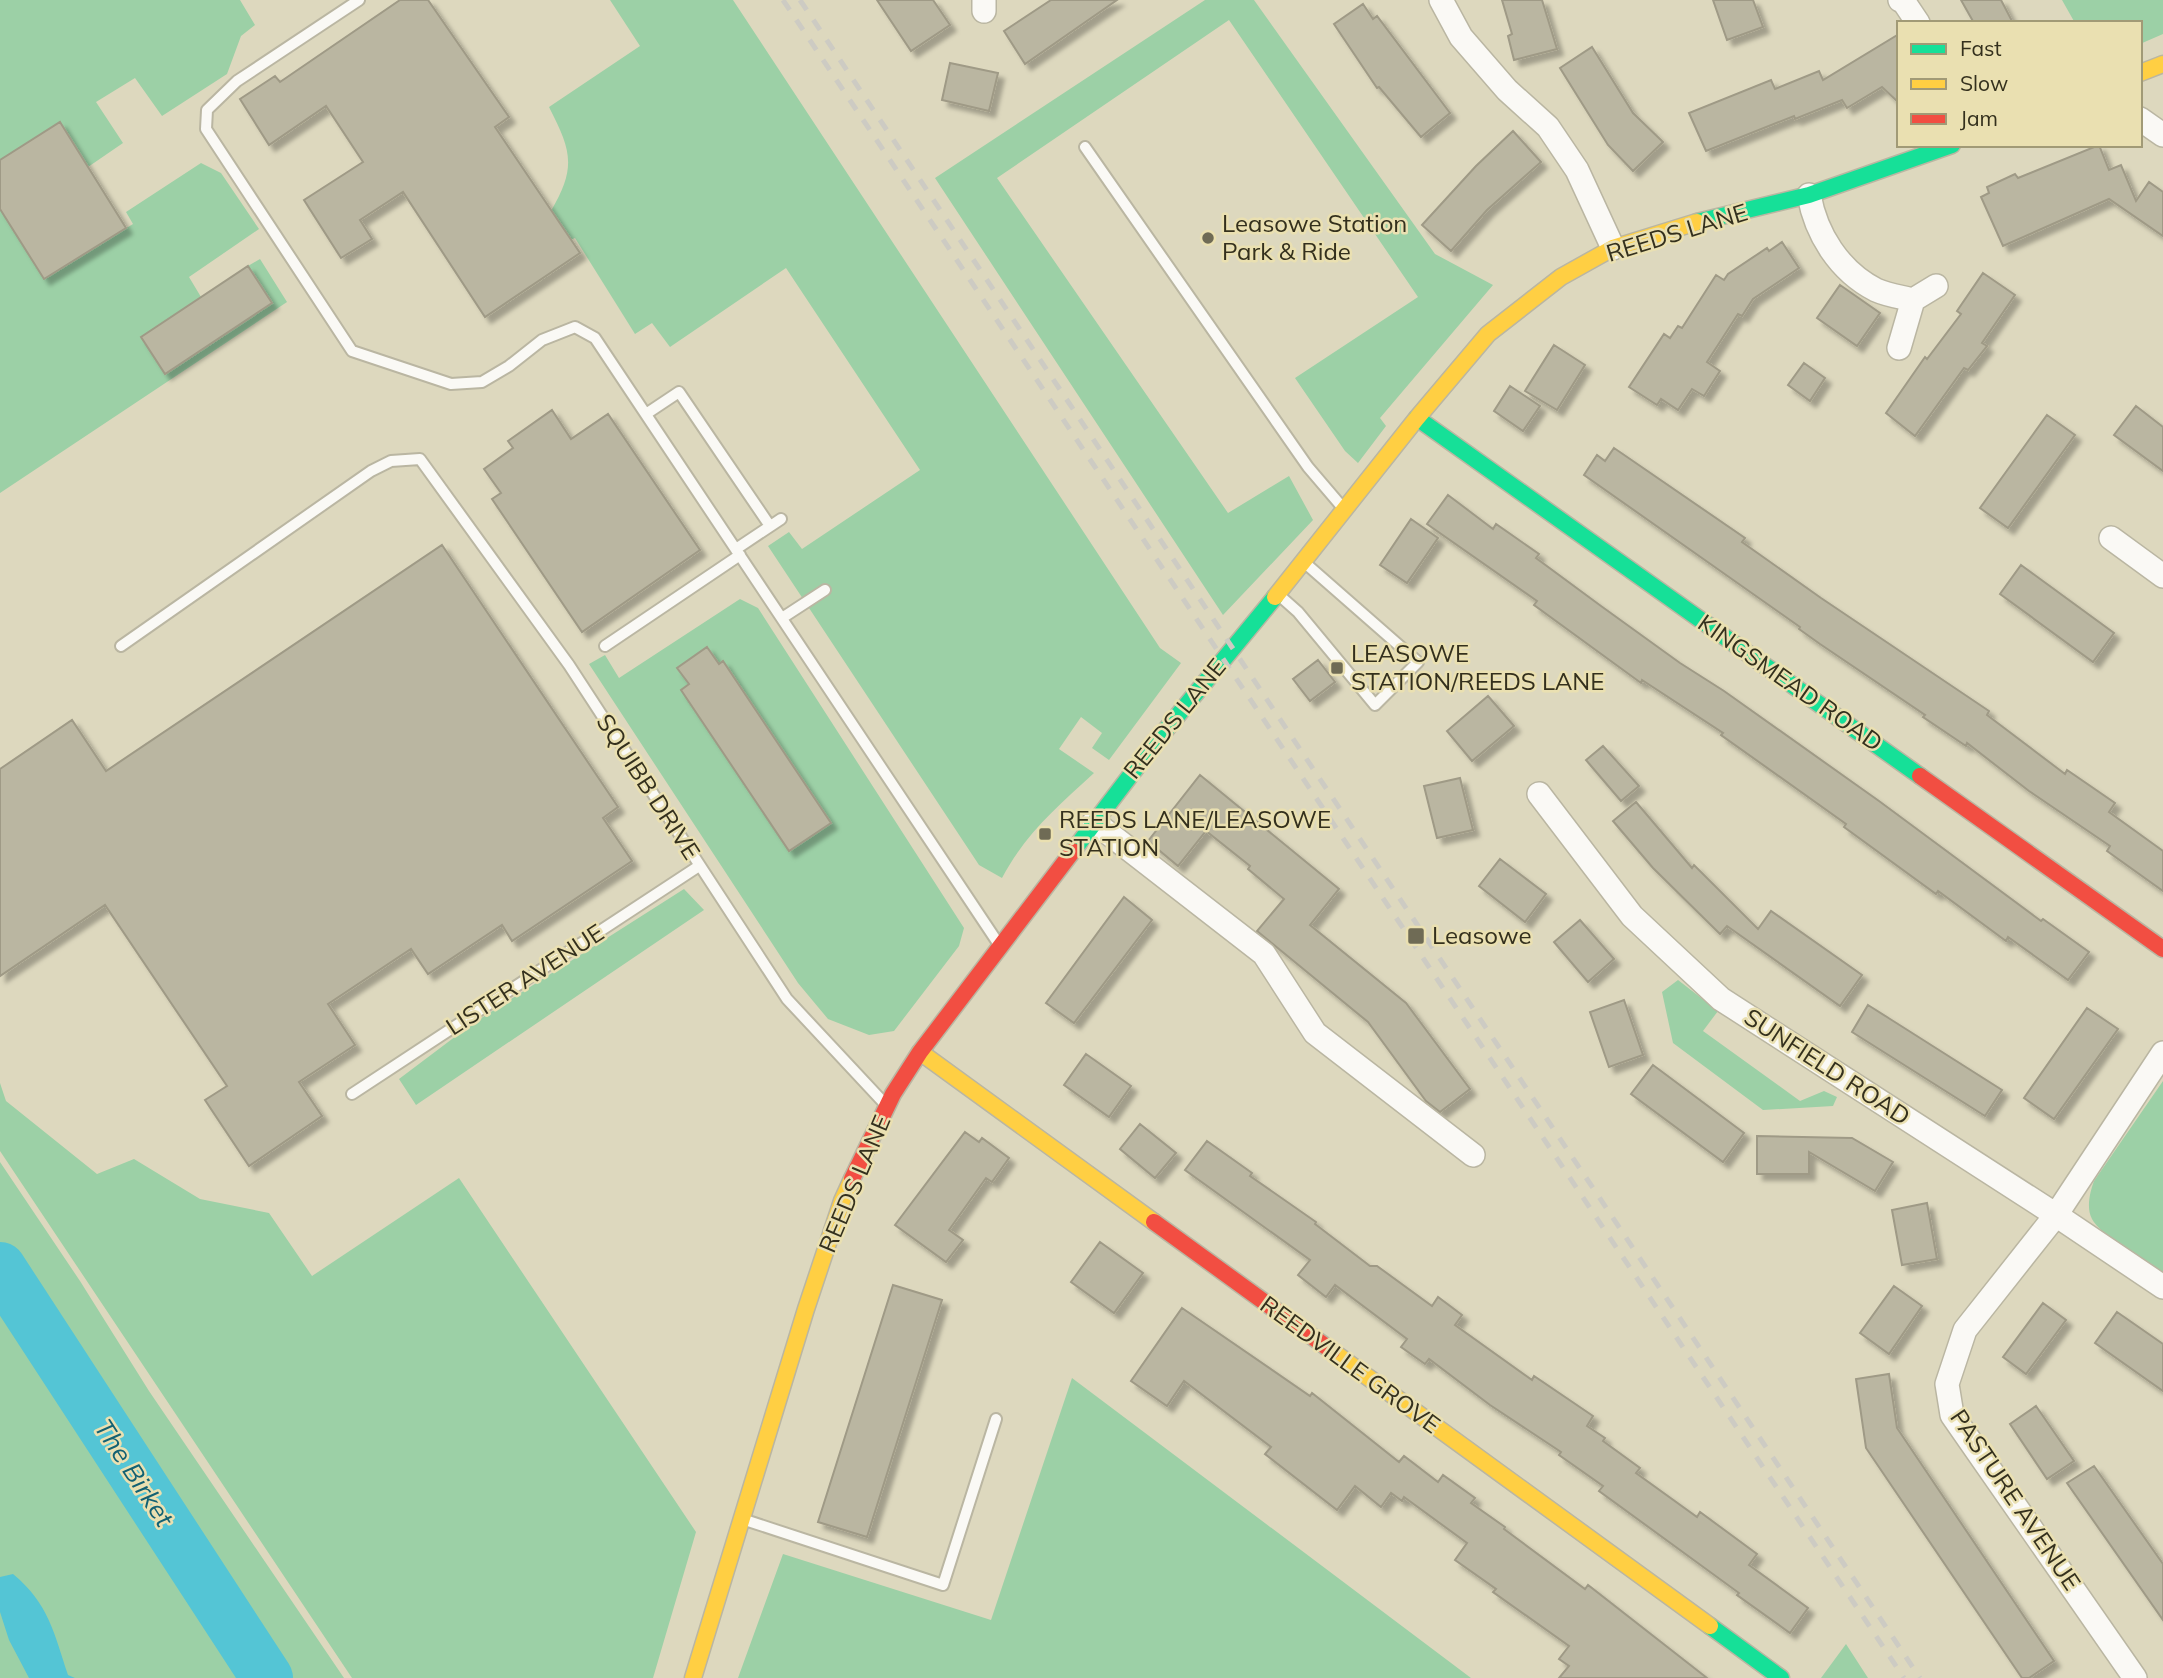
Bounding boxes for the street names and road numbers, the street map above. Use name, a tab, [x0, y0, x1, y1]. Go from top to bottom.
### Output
street label: REEDS LANE	[1602, 196, 1751, 268]
street label: KINGSMEAD ROAD	[1693, 607, 1889, 757]
street label: REEDS LANE	[1117, 652, 1232, 785]
street label: SQUIBB DRIVE	[591, 708, 707, 865]
street label: LISTER AVENUE	[440, 917, 609, 1041]
street label: SUNFIELD ROAD	[1739, 1001, 1916, 1131]
street label: REEDS LANE	[812, 1110, 896, 1257]
street label: REEDVILLE GROVE	[1255, 1289, 1446, 1439]
street label: PASTURE AVENUE	[1944, 1403, 2087, 1596]

